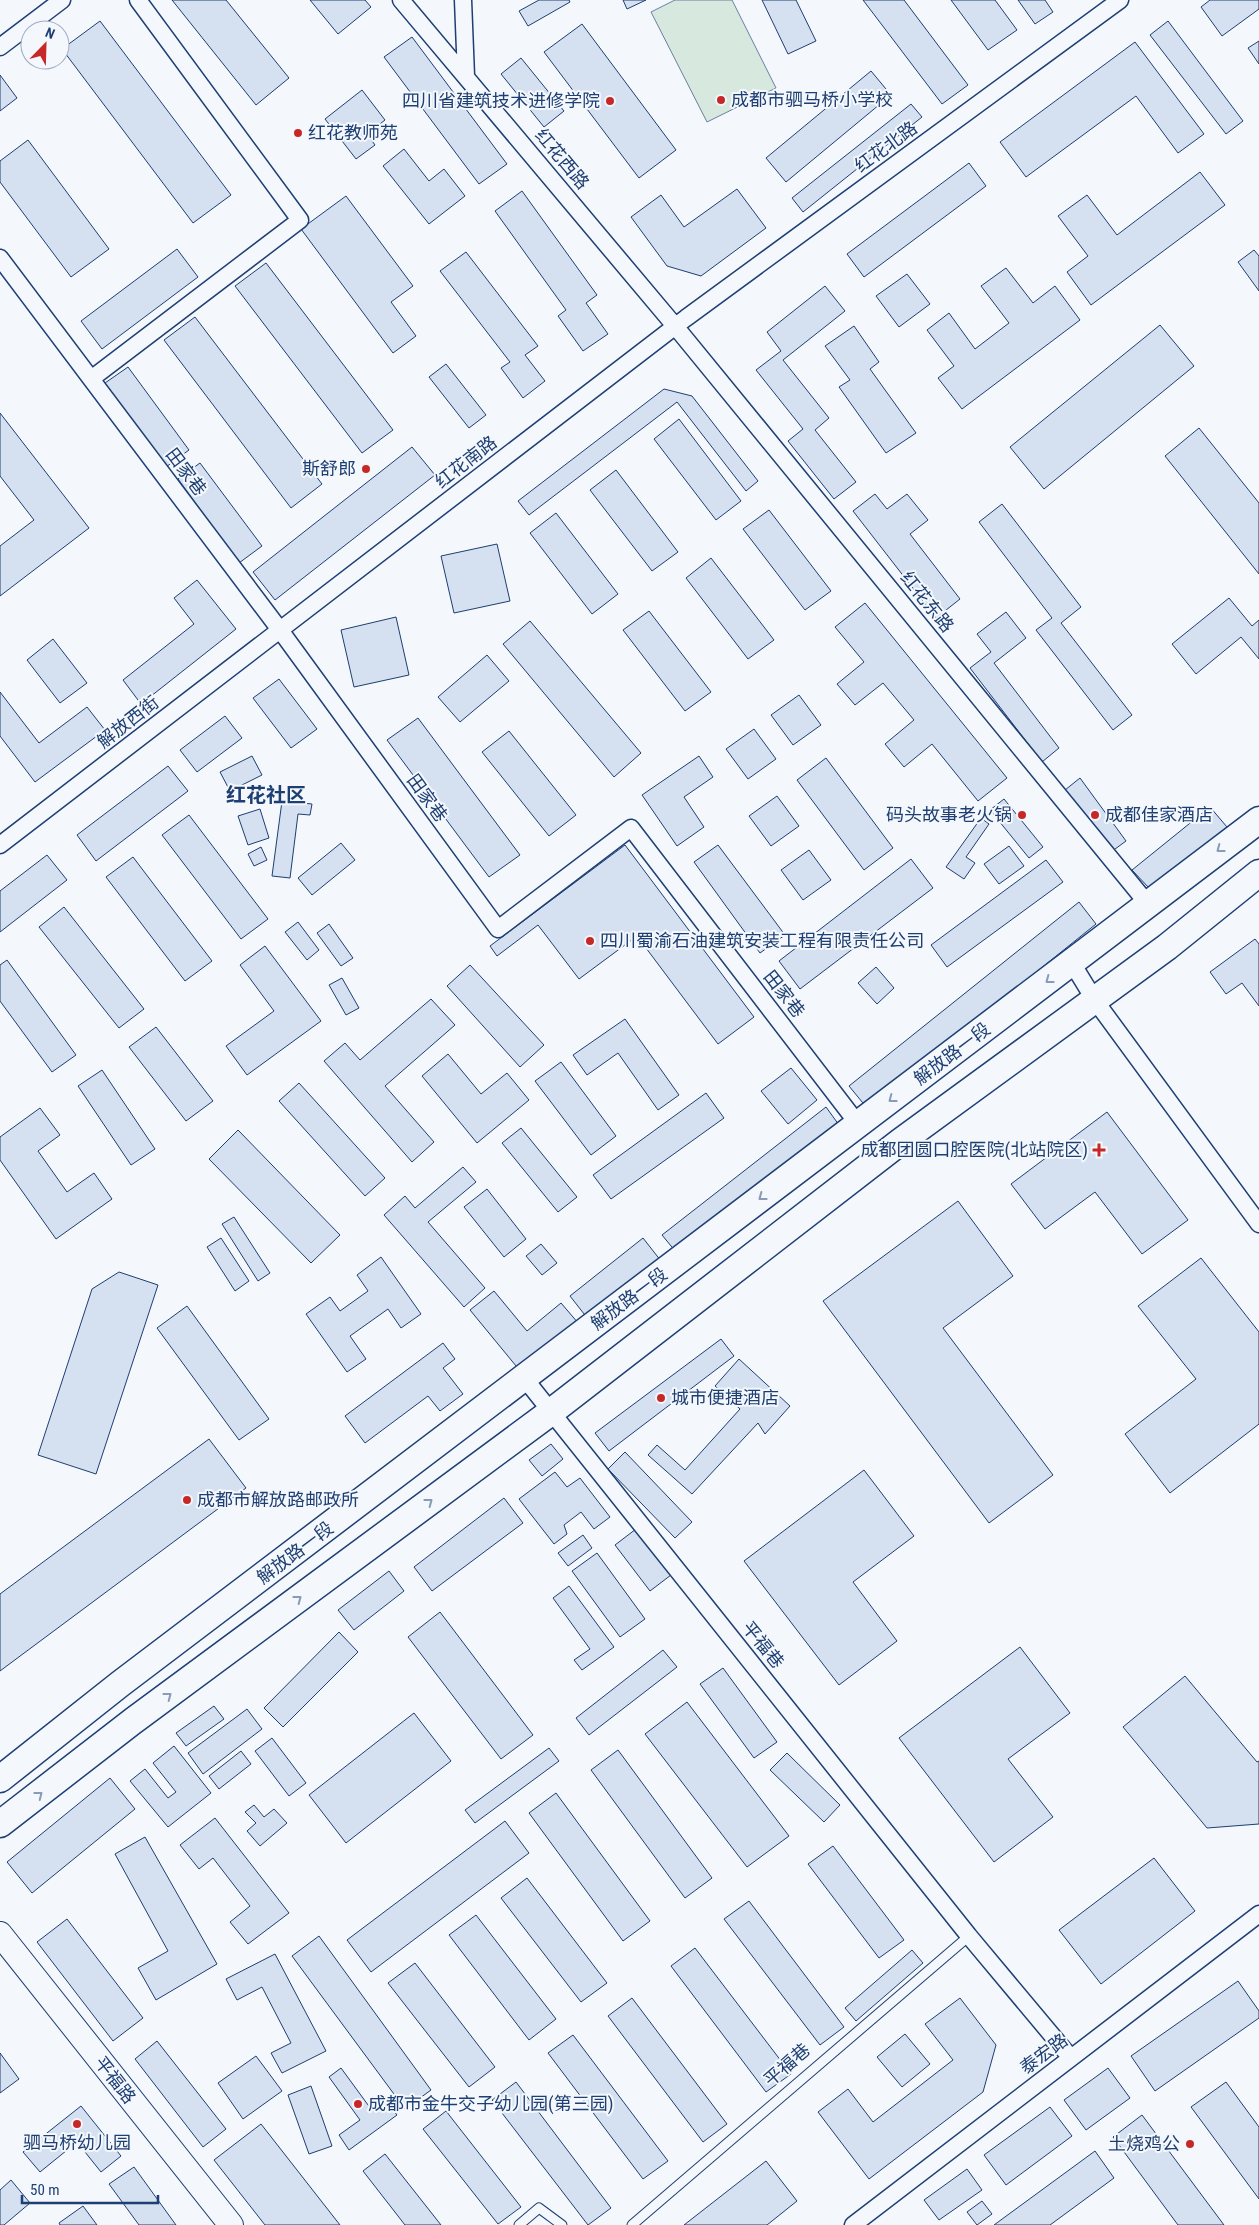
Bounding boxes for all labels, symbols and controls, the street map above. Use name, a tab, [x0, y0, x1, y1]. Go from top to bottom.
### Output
north arrow	[20, 20, 70, 70]
text: N	[43, 24, 57, 42]
place label: 成都市驷马桥小学校	[731, 89, 893, 110]
place label: 四川省建筑技术进修学院	[402, 90, 600, 111]
marker: 成都市驷马桥小学校	[715, 94, 727, 106]
marker: 四川省建筑技术进修学院	[604, 95, 616, 107]
street label: 红花北路	[850, 117, 921, 176]
place label: 红花教师苑	[308, 122, 398, 143]
street label: 红花西路	[531, 124, 594, 193]
marker: 红花教师苑	[292, 127, 304, 139]
street label: 红花南路	[431, 431, 501, 492]
street label: 田家巷	[162, 444, 211, 500]
place label: 斯舒郎	[302, 458, 356, 479]
marker: 斯舒郎	[360, 463, 372, 475]
street label: 红花东路	[897, 567, 958, 636]
street label: 解放西街	[93, 691, 163, 752]
street label: 田家巷	[403, 770, 452, 826]
district label: 红花社区	[226, 783, 306, 807]
place label: 码头故事老火锅	[886, 804, 1012, 825]
place label: 成都佳家酒店	[1105, 804, 1213, 825]
marker: 码头故事老火锅	[1016, 809, 1028, 821]
marker: 成都佳家酒店	[1089, 809, 1101, 821]
one-way arrow	[1216, 843, 1226, 852]
place label: 四川蜀渝石油建筑安装工程有限责任公司	[600, 930, 924, 951]
marker: 四川蜀渝石油建筑安装工程有限责任公司	[584, 935, 596, 947]
street label: 田家巷	[759, 966, 809, 1021]
one-way arrow	[1045, 974, 1055, 983]
street label: 解放路一段	[909, 1018, 994, 1089]
one-way arrow	[888, 1093, 898, 1102]
place label: 成都团圆口腔医院(北站院区)	[861, 1139, 1088, 1161]
marker: 成都团圆口腔医院(北站院区)	[1092, 1143, 1106, 1157]
one-way arrow	[759, 1192, 768, 1200]
street label: 解放路一段	[586, 1263, 671, 1334]
place label: 城市便捷酒店	[671, 1387, 779, 1408]
marker: 城市便捷酒店	[655, 1392, 667, 1404]
place label: 成都市解放路邮政所	[197, 1489, 359, 1510]
marker: 成都市解放路邮政所	[181, 1494, 193, 1506]
one-way arrow	[423, 1499, 433, 1508]
street label: 解放路一段	[252, 1517, 337, 1588]
one-way arrow	[292, 1596, 302, 1605]
street label: 平福巷	[738, 1617, 789, 1672]
one-way arrow	[162, 1693, 172, 1702]
one-way arrow	[33, 1791, 42, 1800]
street label: 泰宏路	[1016, 2029, 1072, 2078]
street label: 平福巷	[759, 2039, 814, 2090]
street label: 平福路	[90, 2052, 140, 2107]
place label: 成都市金牛交子幼儿园(第三园)	[368, 2093, 613, 2115]
marker: 成都市金牛交子幼儿园(第三园)	[352, 2098, 364, 2110]
marker: 驷马桥幼儿园	[71, 2118, 83, 2130]
place label: 驷马桥幼儿园	[23, 2132, 131, 2153]
place label: 土烧鸡公	[1108, 2133, 1180, 2154]
marker: 土烧鸡公	[1184, 2138, 1196, 2150]
scale bar	[22, 2172, 159, 2204]
text: 50 m	[30, 2181, 60, 2199]

